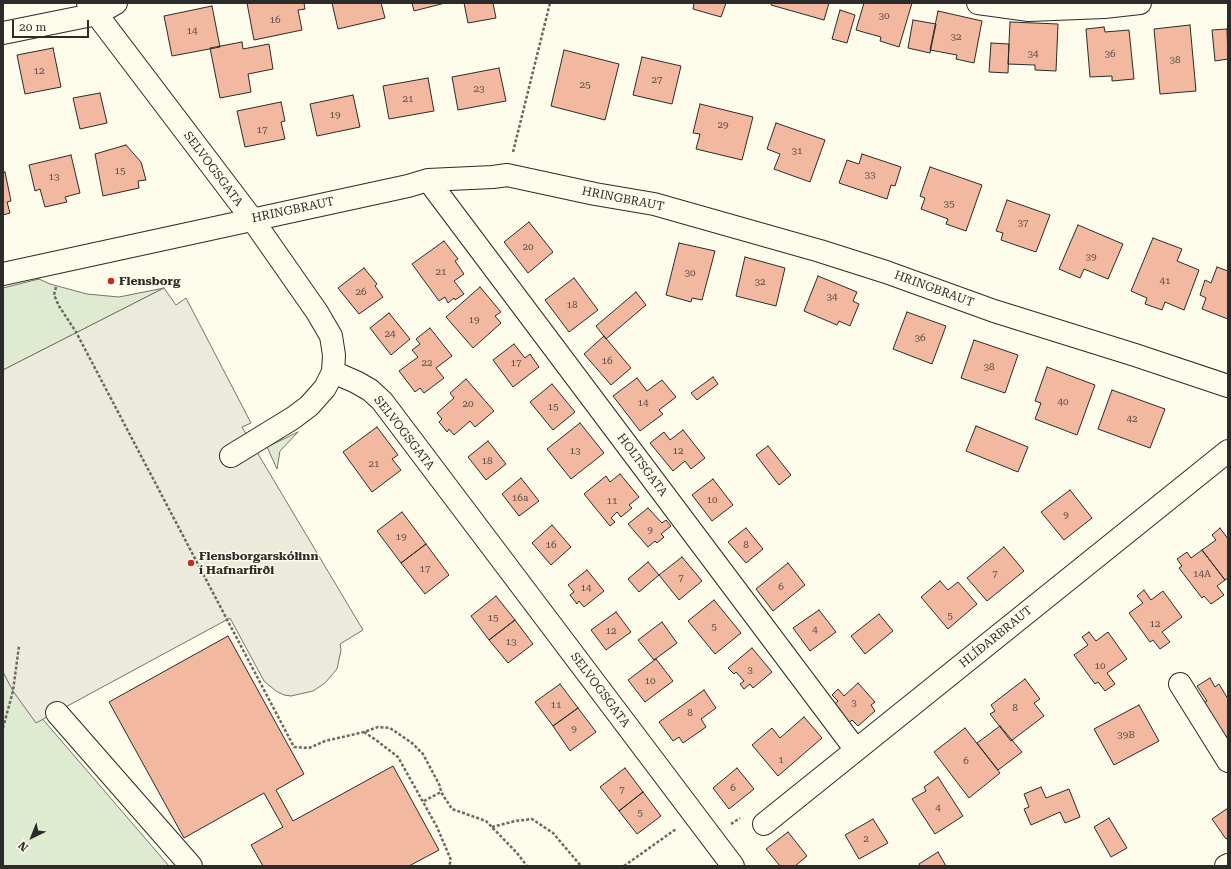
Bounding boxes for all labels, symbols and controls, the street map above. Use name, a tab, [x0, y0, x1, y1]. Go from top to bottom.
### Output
house number: 30	[878, 10, 890, 22]
scale bar	[14, 12, 91, 38]
house number: 16	[269, 14, 281, 26]
text: 20 m	[19, 20, 46, 34]
house number: 14	[186, 25, 198, 37]
house number: 32	[950, 31, 962, 43]
house number: 34	[1027, 48, 1039, 60]
house number: 36	[1104, 48, 1116, 60]
house number: 38	[1169, 54, 1181, 66]
house number: 12	[33, 65, 45, 77]
house number: 27	[651, 74, 663, 86]
house number: 25	[579, 79, 591, 91]
house number: 23	[473, 83, 485, 95]
house number: 21	[402, 93, 414, 105]
house number: 19	[329, 109, 341, 121]
house number: 29	[717, 119, 729, 131]
house number: 17	[256, 124, 268, 136]
street label: SELVOGSGATA	[180, 129, 246, 209]
house number: 31	[791, 145, 803, 157]
house number: 15	[114, 165, 126, 177]
house number: 33	[864, 169, 876, 181]
house number: 13	[48, 171, 60, 183]
street label: HRINGBRAUT	[580, 184, 666, 214]
street label: HRINGBRAUT	[251, 194, 335, 226]
house number: 35	[943, 198, 955, 210]
house number: 37	[1017, 217, 1029, 229]
house number: 20	[522, 241, 534, 253]
house number: 39	[1085, 251, 1097, 263]
house number: 21	[435, 266, 447, 278]
house number: 30	[684, 267, 696, 279]
street label: HRINGBRAUT	[892, 268, 976, 310]
place label: Flensborg	[119, 274, 180, 288]
house number: 41	[1159, 275, 1171, 287]
marker: Flensborg	[106, 276, 116, 286]
house number: 32	[754, 276, 766, 288]
house number: 26	[355, 286, 367, 298]
house number: 34	[826, 291, 838, 303]
house number: 18	[566, 299, 578, 311]
house number: 19	[468, 314, 480, 326]
house number: 24	[384, 328, 396, 340]
house number: 36	[914, 332, 926, 344]
house number: 16	[601, 355, 613, 367]
house number: 22	[421, 357, 433, 369]
house number: 17	[510, 357, 522, 369]
house number: 38	[983, 361, 995, 373]
street label: SELVOGSGATA	[371, 393, 437, 473]
house number: 40	[1057, 396, 1069, 408]
house number: 14	[637, 397, 649, 409]
house number: 20	[462, 398, 474, 410]
house number: 15	[547, 401, 559, 413]
house number: 42	[1126, 413, 1138, 425]
street label: HOLTSGATA	[614, 431, 670, 499]
house number: 13	[569, 445, 581, 457]
house number: 12	[672, 445, 684, 457]
house number: 18	[481, 455, 493, 467]
house number: 21	[368, 458, 380, 470]
house number: 16a	[512, 492, 528, 504]
house number: 10	[706, 494, 718, 506]
house number: 11	[606, 495, 618, 507]
house number: 9	[1063, 509, 1069, 521]
house number: 9	[647, 524, 653, 536]
house number: 19	[395, 531, 407, 543]
house number: 16	[545, 539, 557, 551]
house number: 8	[743, 539, 749, 551]
place label: Flensborgarskólinn í Hafnarfirði	[199, 549, 318, 577]
marker: Flensborgarskólinn í Hafnarfirði	[186, 558, 196, 568]
house number: 17	[419, 563, 431, 575]
house number: 7	[992, 568, 998, 580]
house number: 14A	[1193, 568, 1211, 580]
house number: 7	[678, 572, 684, 584]
house number: 6	[778, 581, 784, 593]
house number: 14	[580, 582, 592, 594]
street label: HLÍÐARBRAUT	[957, 603, 1035, 671]
house number: 5	[947, 610, 953, 622]
house number: 15	[487, 612, 499, 624]
house number: 12	[1149, 618, 1161, 630]
house number: 5	[711, 621, 717, 633]
house number: 4	[812, 624, 818, 636]
house number: 12	[605, 625, 617, 637]
house number: 13	[505, 636, 517, 648]
street label: SELVOGSGATA	[567, 650, 633, 730]
house number: 10	[1094, 660, 1106, 672]
house number: 3	[747, 664, 753, 676]
house number: 10	[644, 675, 656, 687]
house number: 3	[851, 697, 857, 709]
house number: 11	[550, 699, 562, 711]
house number: 8	[1012, 702, 1018, 714]
house number: 8	[687, 707, 693, 719]
house number: 9	[571, 723, 577, 735]
house number: 39B	[1117, 729, 1135, 741]
house number: 1	[778, 754, 784, 766]
house number: 6	[963, 755, 969, 767]
house number: 6	[730, 782, 736, 794]
house number: 7	[619, 784, 625, 796]
house number: 4	[935, 802, 941, 814]
house number: 5	[637, 807, 643, 819]
north arrow	[12, 817, 52, 857]
house number: 2	[863, 833, 869, 845]
text: N	[16, 839, 31, 854]

